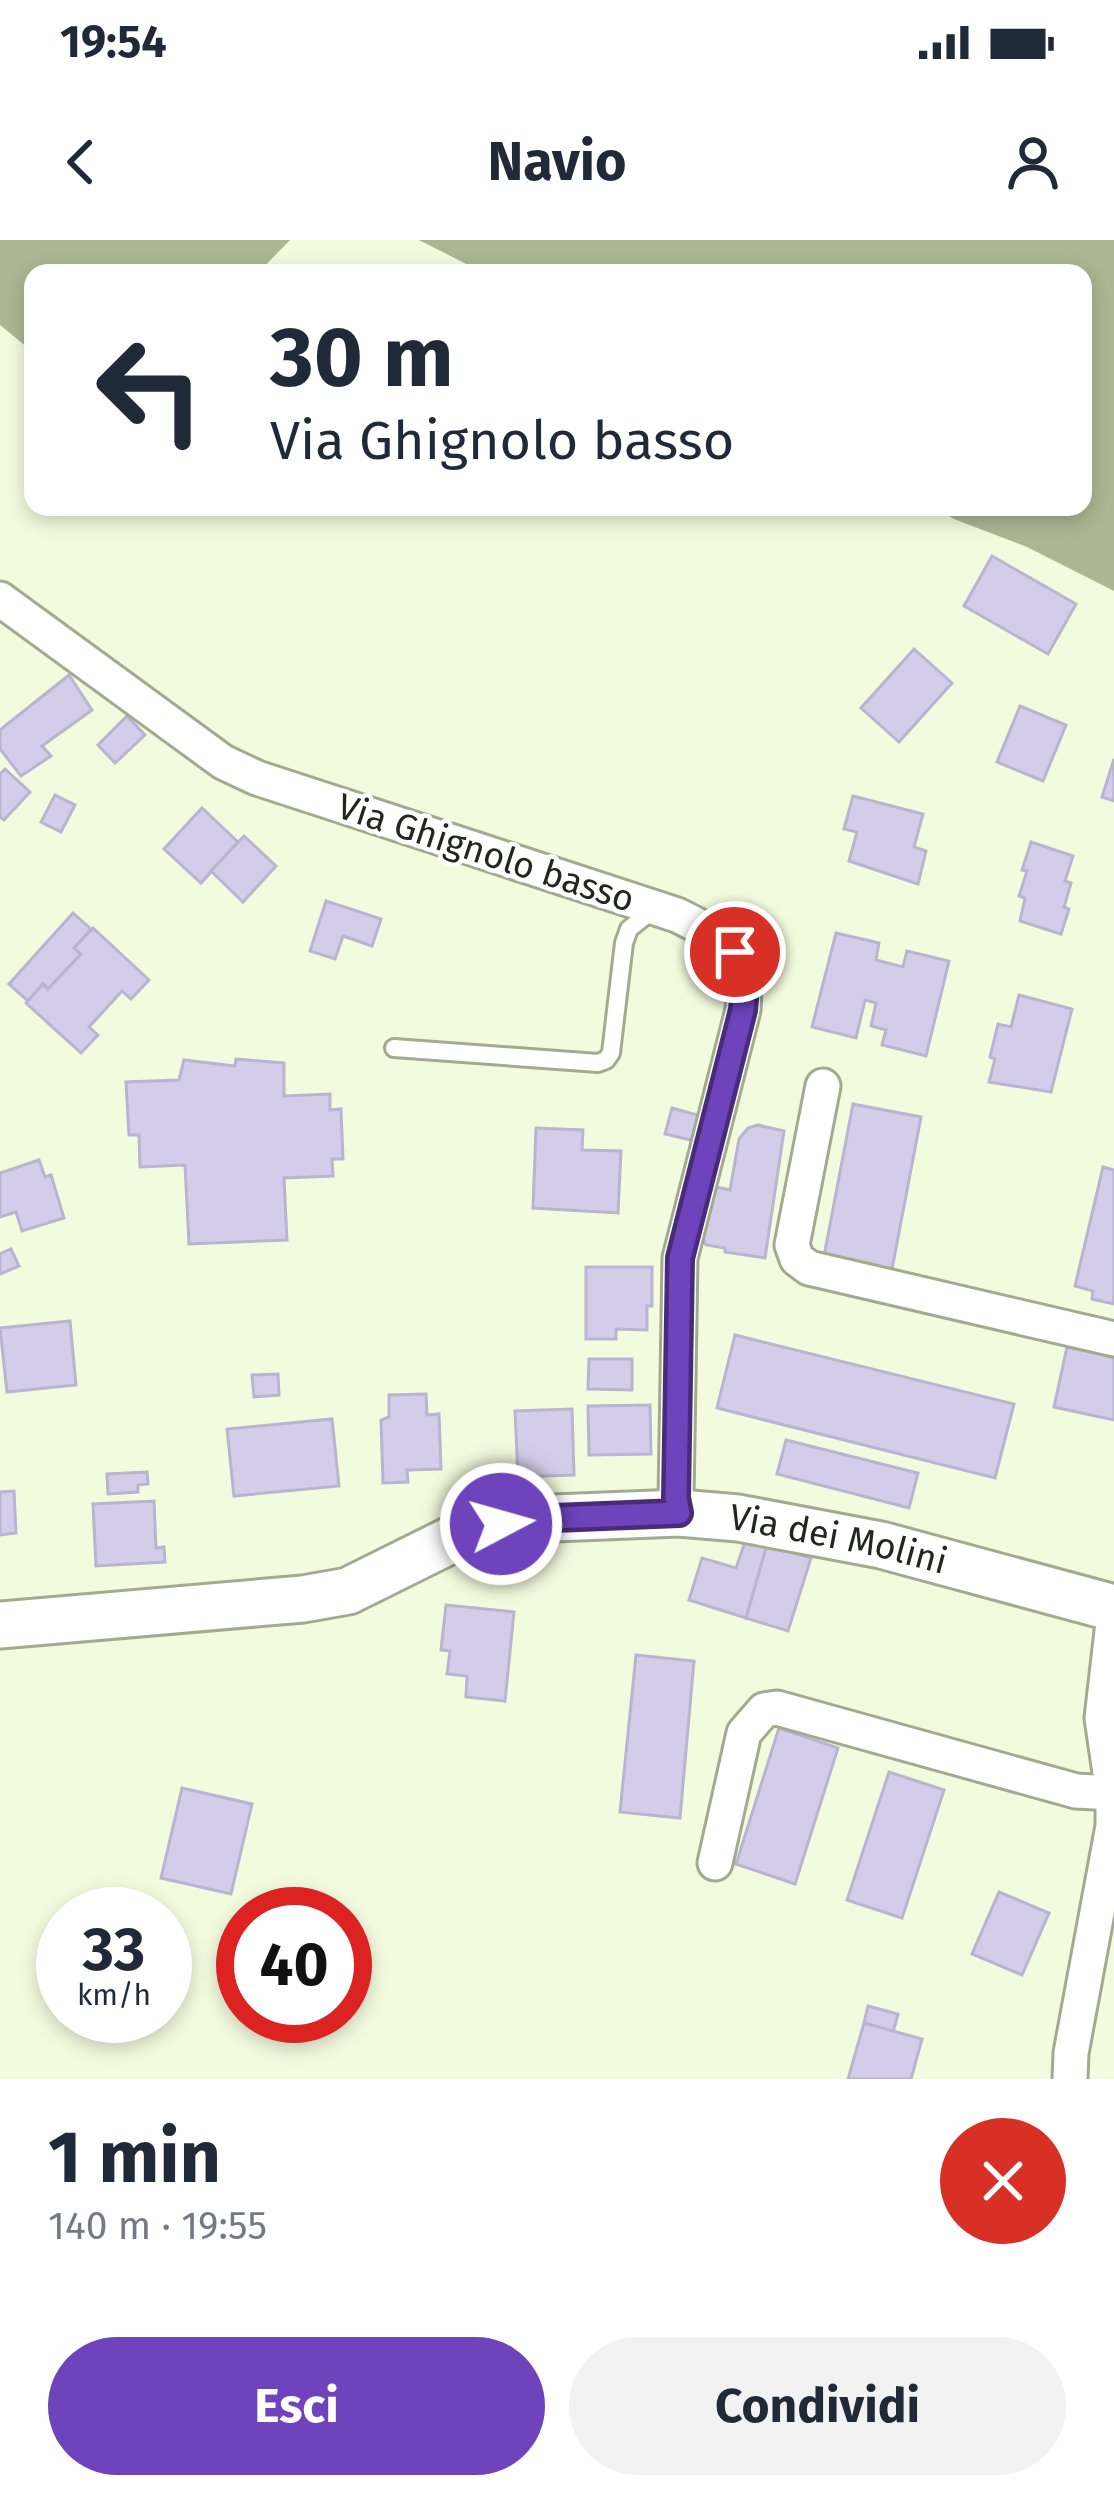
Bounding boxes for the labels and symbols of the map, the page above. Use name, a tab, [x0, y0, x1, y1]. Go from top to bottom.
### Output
street label: Via Ghignolo basso	[332, 784, 640, 922]
pin	[684, 901, 786, 1003]
position arrow	[438, 1461, 564, 1587]
street label: Via dei Molini	[726, 1495, 952, 1584]
speed limit sign: 40	[216, 1887, 372, 2043]

